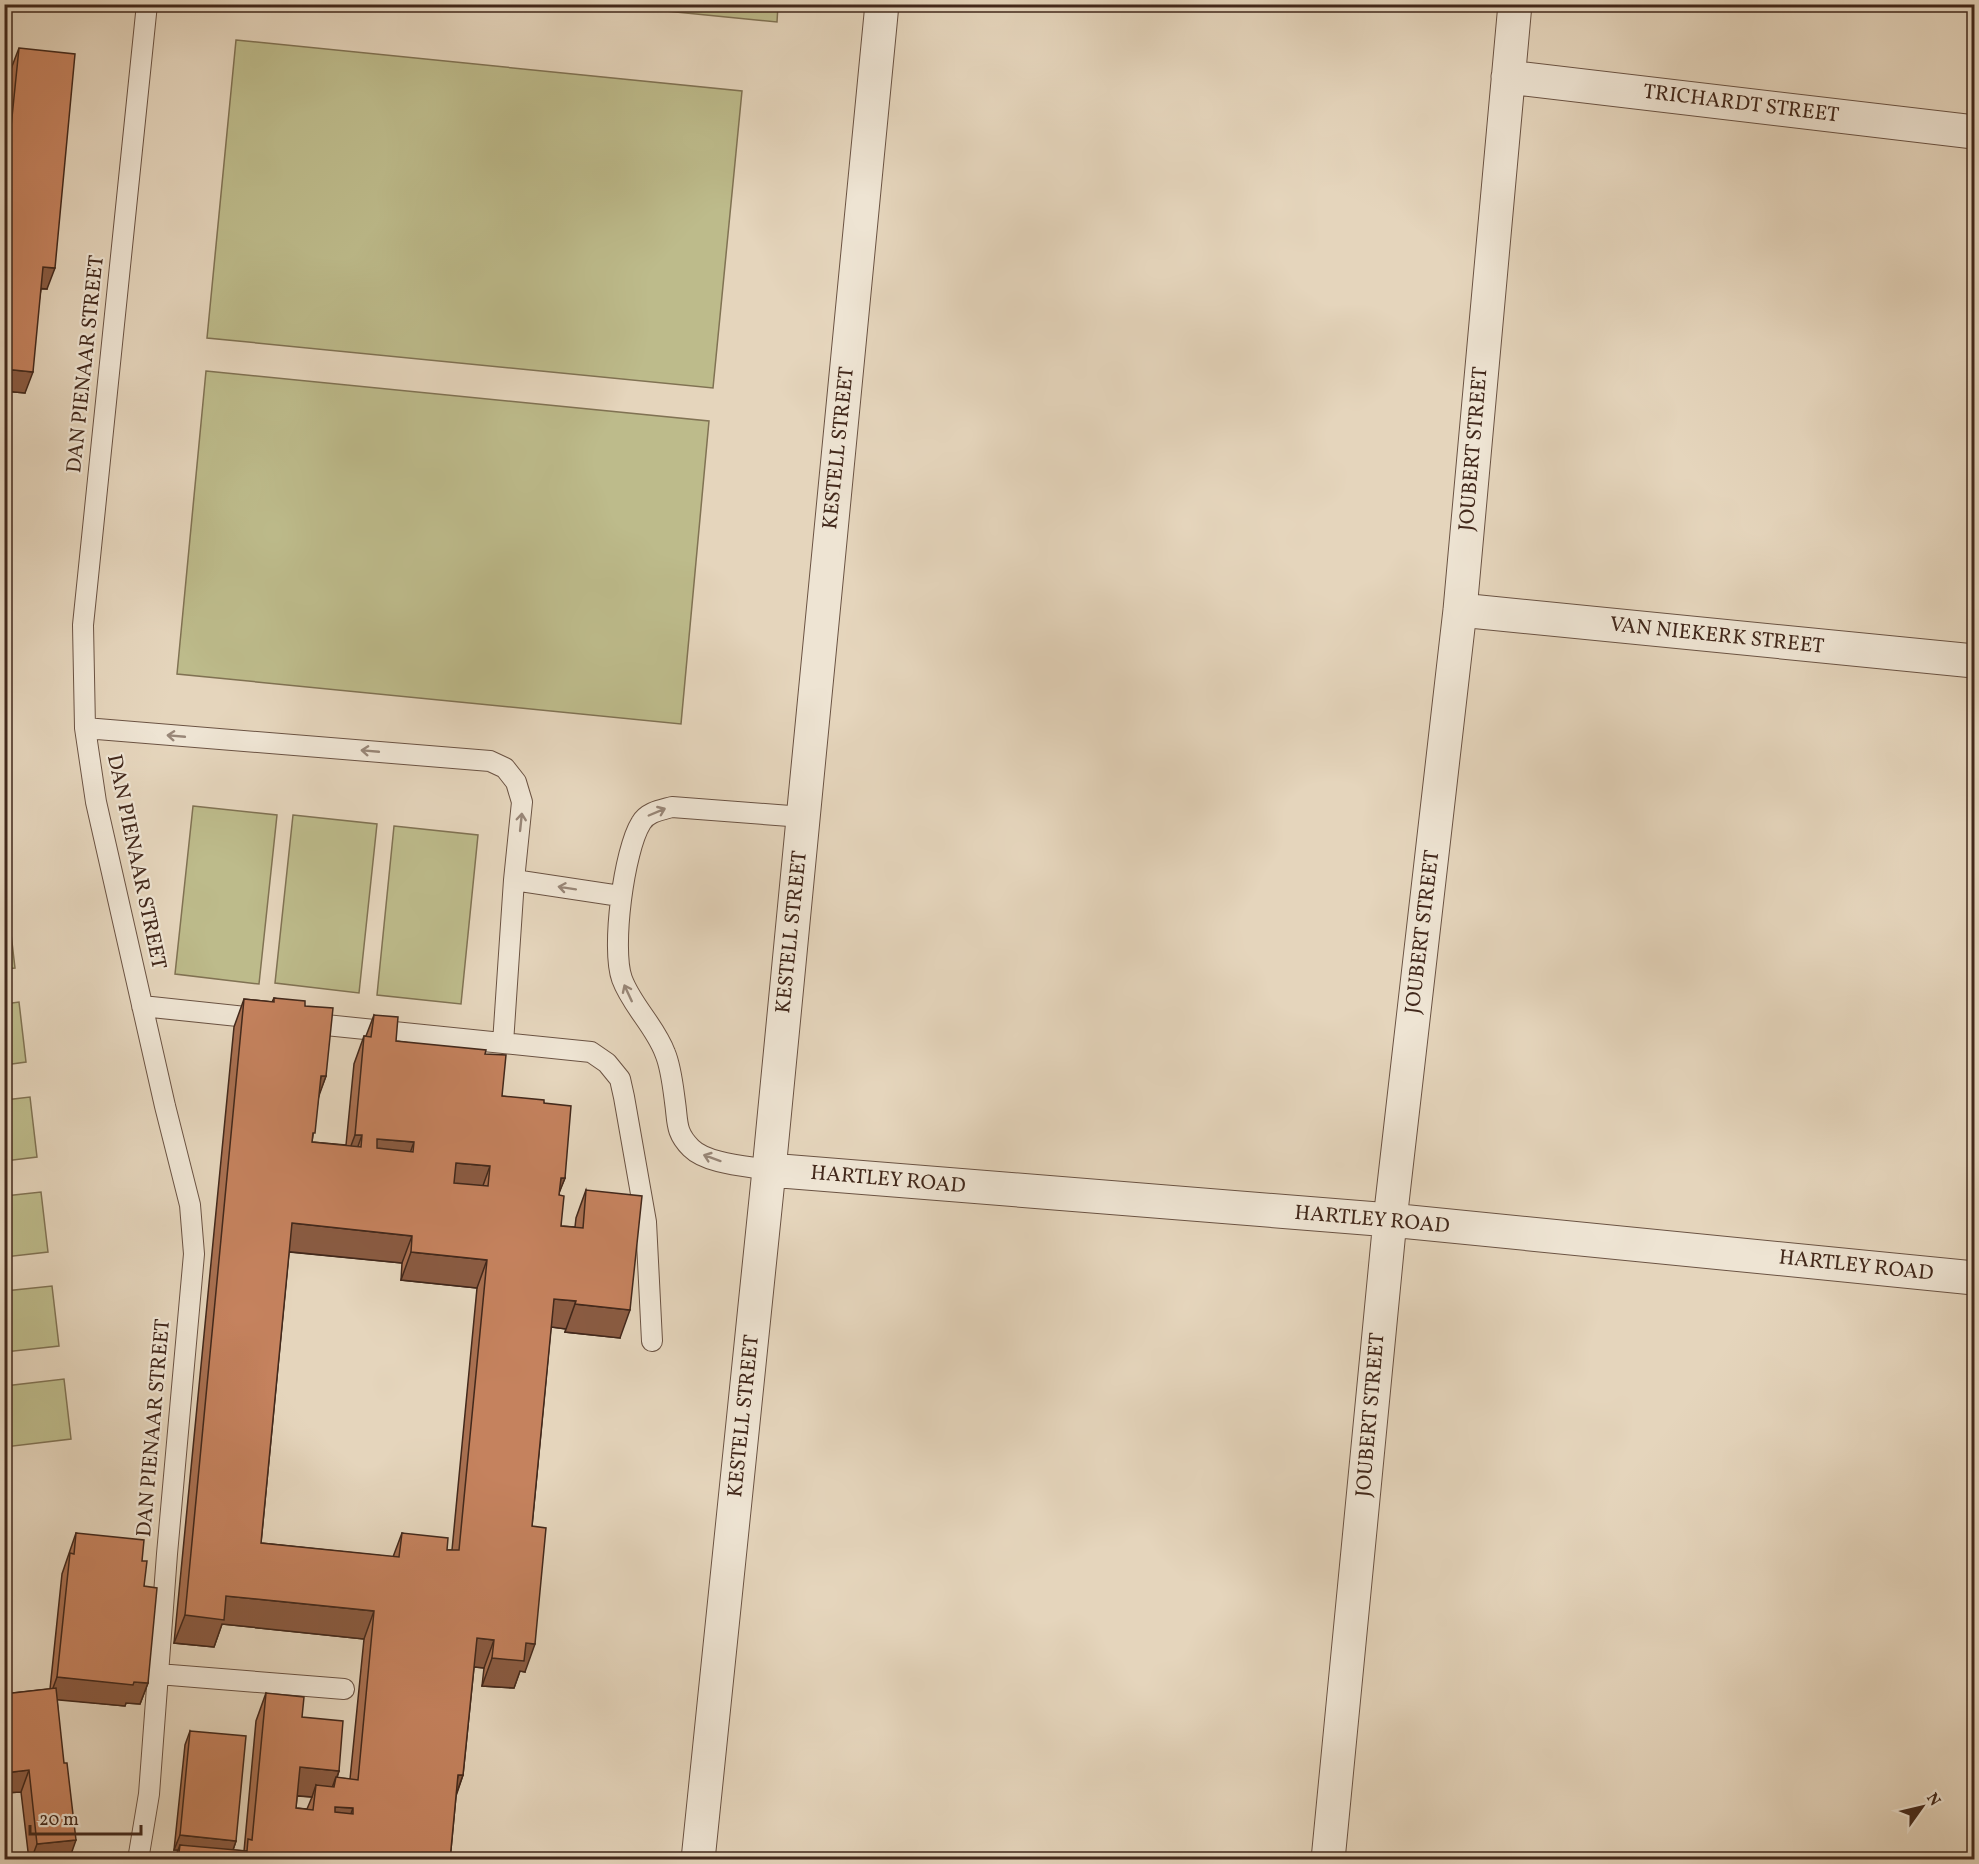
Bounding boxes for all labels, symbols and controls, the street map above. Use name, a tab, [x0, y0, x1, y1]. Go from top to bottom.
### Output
street label: TRICHARDT STREET	[1641, 78, 1841, 130]
street label: DAN PIENAAR STREET	[60, 254, 112, 474]
street label: KESTELL STREET	[816, 365, 862, 531]
street label: JOUBERT STREET	[1452, 366, 1496, 532]
street label: VAN NIEKERK STREET	[1608, 610, 1826, 662]
one-way arrow	[167, 730, 187, 741]
one-way arrow	[361, 746, 381, 757]
street label: DAN PIENAAR STREET	[99, 752, 173, 972]
one-way arrow	[648, 806, 666, 817]
one-way arrow	[516, 812, 527, 832]
street label: JOUBERT STREET	[1399, 848, 1447, 1016]
street label: KESTELL STREET	[769, 849, 815, 1015]
one-way arrow	[558, 882, 577, 893]
one-way arrow	[622, 984, 634, 1002]
one-way arrow	[703, 1151, 722, 1162]
street label: HARTLEY ROAD	[809, 1159, 967, 1201]
street label: HARTLEY ROAD	[1293, 1199, 1451, 1241]
street label: HARTLEY ROAD	[1777, 1243, 1935, 1289]
street label: DAN PIENAAR STREET	[130, 1318, 178, 1538]
street label: JOUBERT STREET	[1349, 1332, 1393, 1498]
street label: KESTELL STREET	[721, 1333, 767, 1499]
north arrow	[1892, 1777, 1952, 1837]
text: N	[1920, 1789, 1945, 1811]
scale bar	[30, 1798, 141, 1836]
text: 20 m	[39, 1808, 79, 1833]

